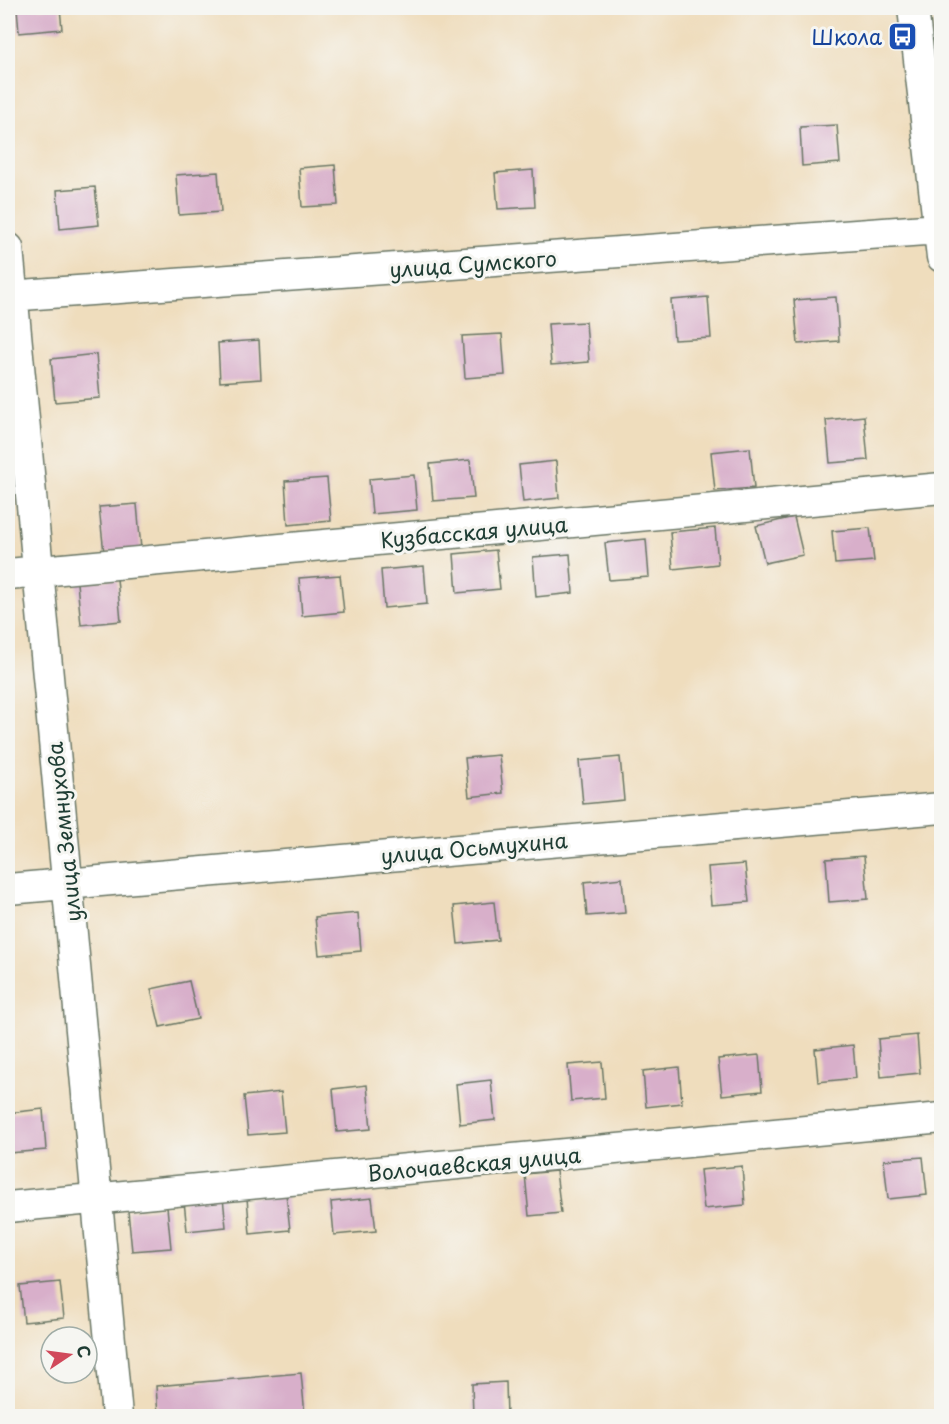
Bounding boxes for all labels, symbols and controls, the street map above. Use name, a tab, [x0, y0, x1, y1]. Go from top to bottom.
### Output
place label: Школа	[812, 20, 882, 52]
bus stop icon: Школа	[887, 20, 919, 52]
street label: улица Сумского	[388, 241, 558, 285]
street label: Кузбасская улица	[379, 507, 570, 555]
street label: улица Земнухова	[38, 740, 88, 924]
street label: улица Осьмухина	[379, 823, 570, 871]
street label: Волочаевская улица	[366, 1138, 583, 1188]
north arrow	[39, 1325, 99, 1385]
text: С	[72, 1343, 98, 1360]

